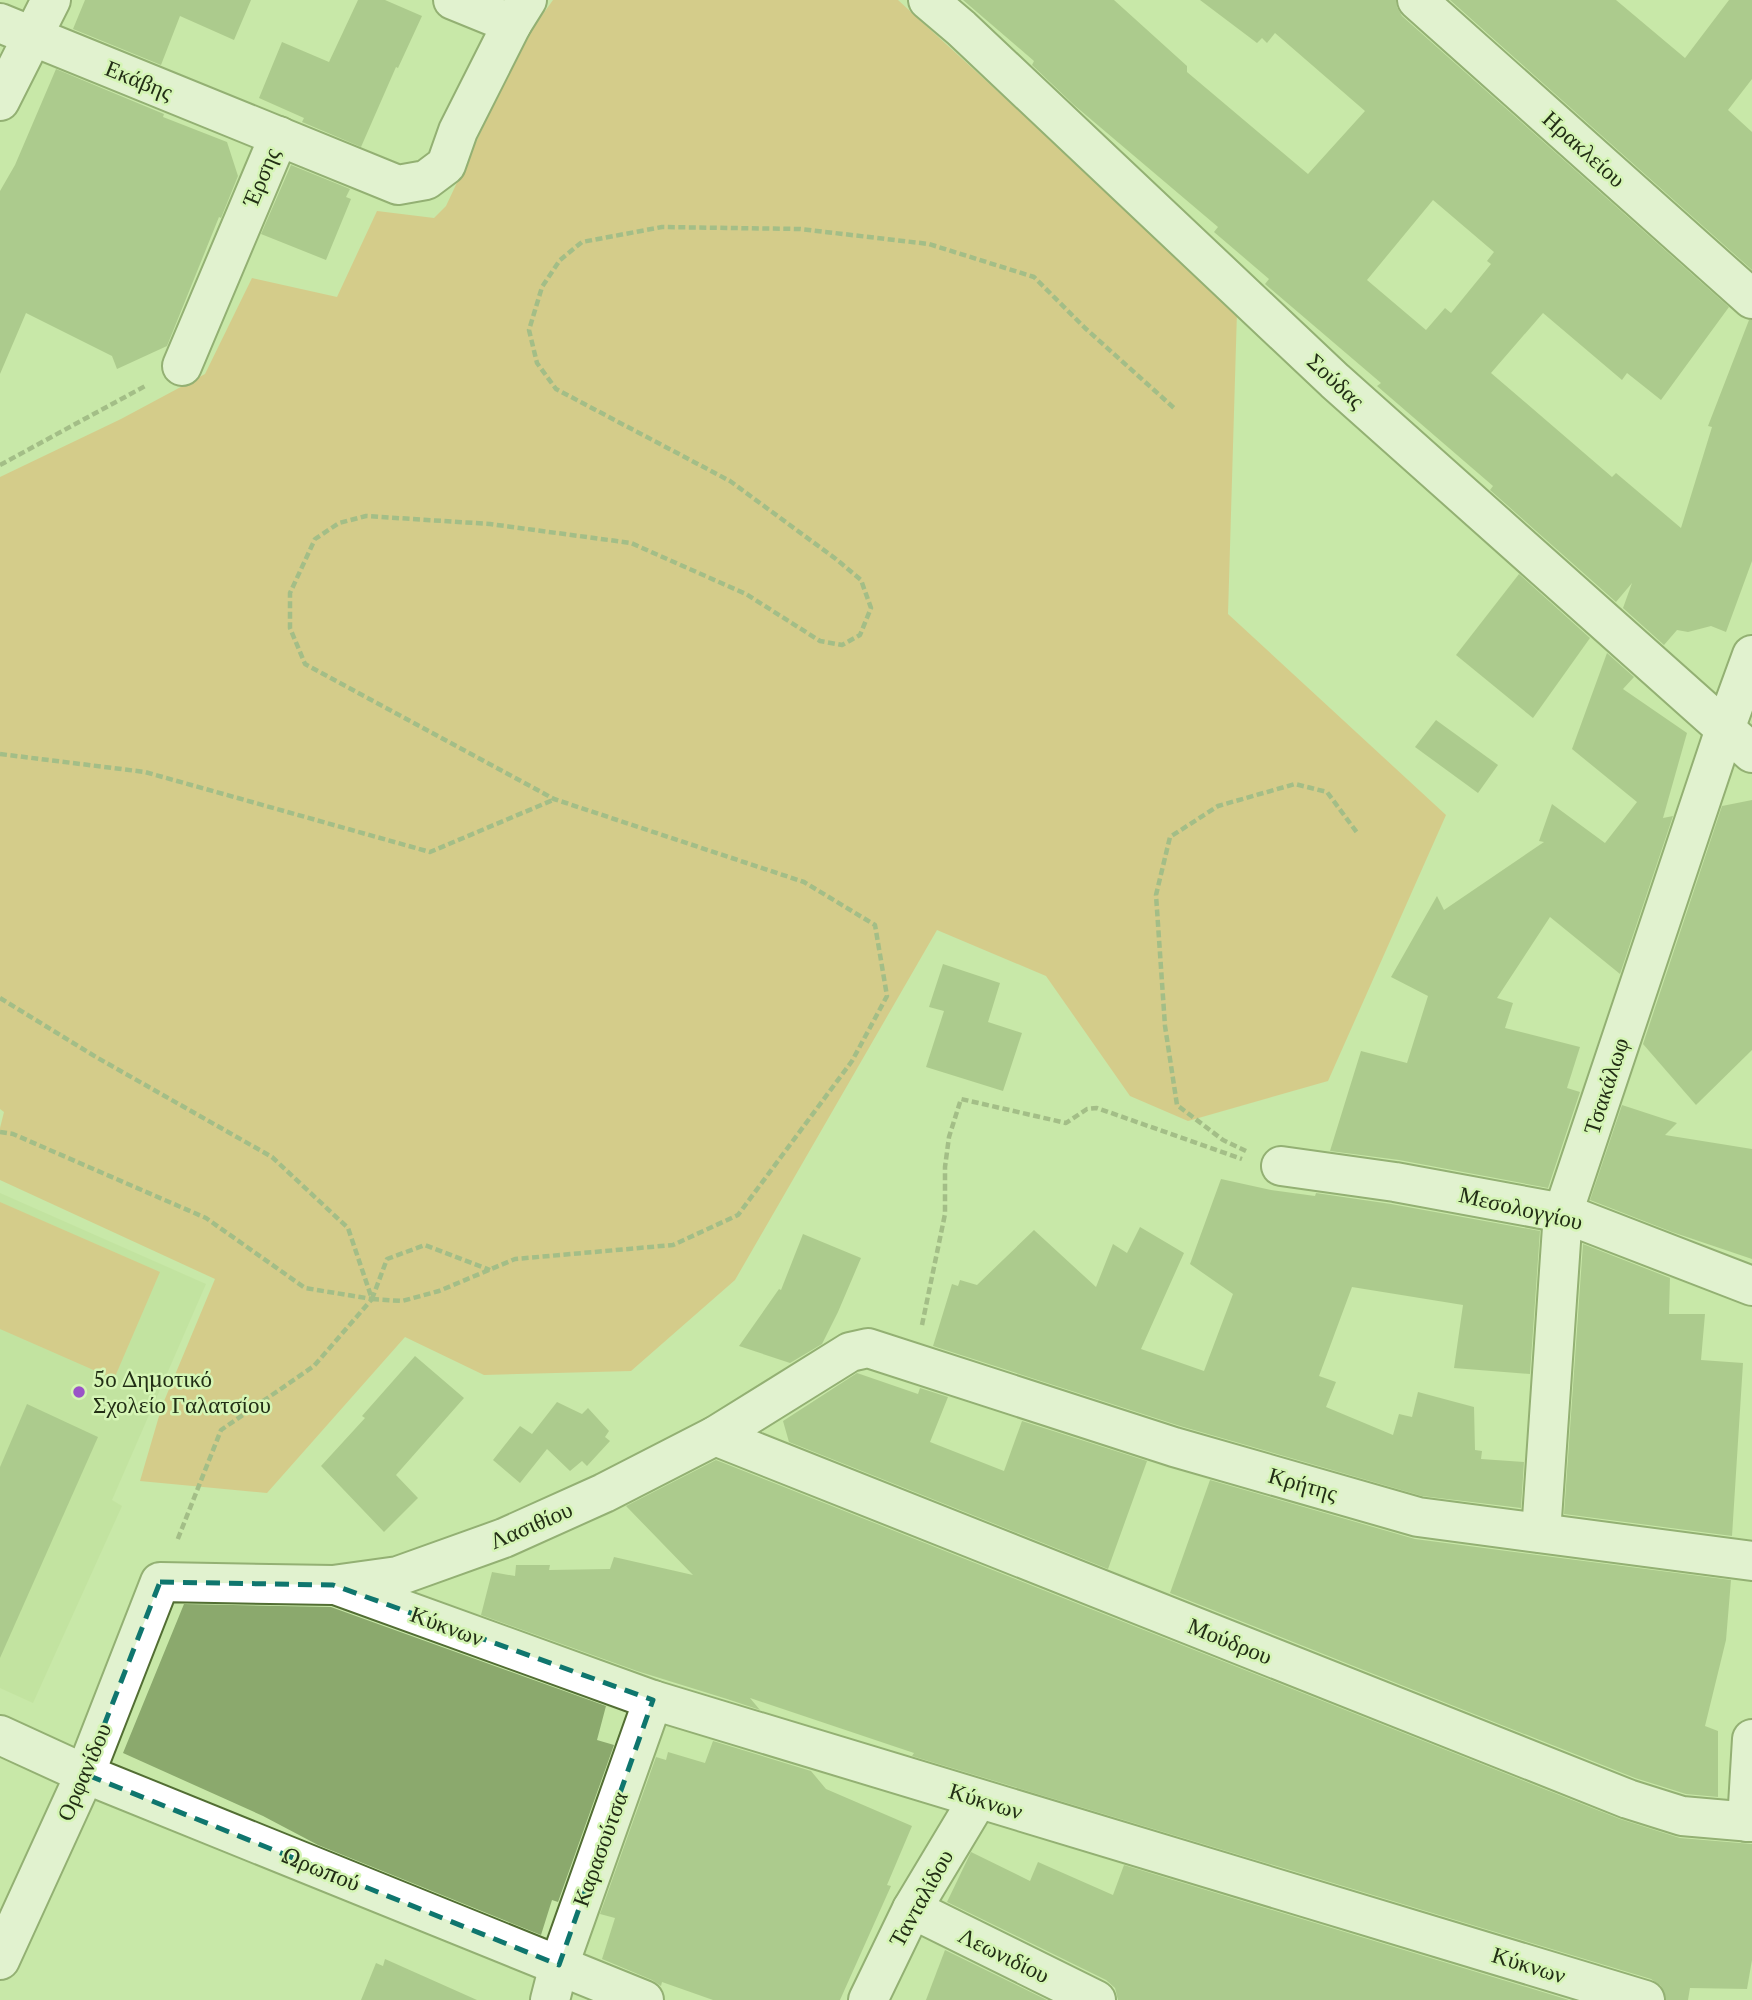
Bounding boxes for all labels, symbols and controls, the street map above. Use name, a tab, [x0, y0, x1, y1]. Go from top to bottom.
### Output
street label: Εκάβης	[101, 52, 178, 107]
street label: Ηρακλείου	[1536, 103, 1632, 194]
street label: Έρσης	[234, 143, 287, 212]
street label: Σούδας	[1301, 346, 1372, 415]
street label: Τσακάλωφ	[1575, 1034, 1636, 1138]
street label: Μεσολογγίου	[1456, 1178, 1586, 1237]
place label: 5ο Δημοτικό Σχολείο Γαλατσίου	[93, 1363, 271, 1420]
marker: 5ο Δημοτικό Σχολείο Γαλατσίου	[71, 1384, 87, 1400]
street label: Κρήτης	[1265, 1459, 1341, 1508]
street label: Λασιθίου	[485, 1493, 577, 1556]
street label: Κύκνων	[406, 1598, 488, 1653]
street label: Μούδρου	[1183, 1610, 1277, 1671]
street label: Ορφανίδου	[49, 1718, 118, 1826]
street label: Κύκνων	[945, 1775, 1027, 1826]
street label: Καρασούτσα	[564, 1787, 635, 1911]
street label: Ωρωπού	[277, 1839, 365, 1898]
street label: Τανταλίδου	[881, 1843, 960, 1952]
street label: Λεωνιδίου	[953, 1919, 1055, 1990]
street label: Κύκνων	[1488, 1939, 1570, 1990]

